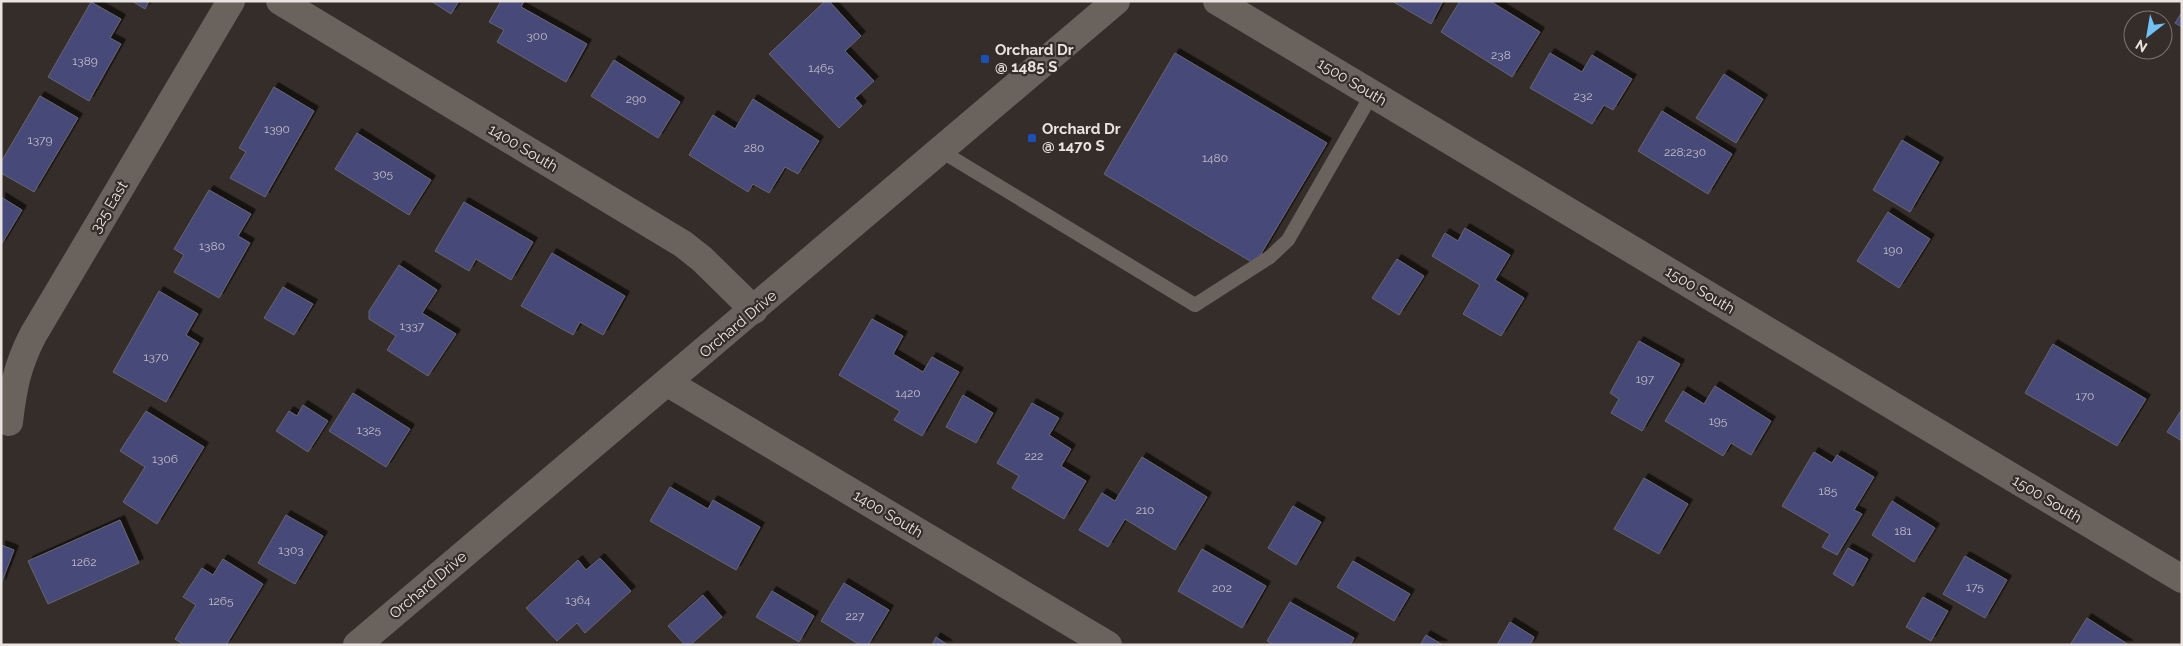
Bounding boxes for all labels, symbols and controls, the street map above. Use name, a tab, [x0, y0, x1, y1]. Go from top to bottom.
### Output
north arrow	[2123, 10, 2173, 60]
house number: 300	[526, 29, 548, 43]
text: N	[2133, 37, 2150, 56]
place label: Orchard Dr @ 1485 S	[995, 41, 1074, 76]
house number: 238	[1491, 48, 1511, 62]
marker: Orchard Dr @ 1485 S	[979, 53, 991, 65]
house number: 1389	[72, 54, 98, 68]
street label: 1500 South	[1314, 54, 1390, 110]
house number: 1465	[808, 61, 834, 75]
house number: 232	[1574, 89, 1592, 103]
house number: 290	[626, 92, 646, 106]
street label: 1400 South	[485, 120, 561, 176]
place label: Orchard Dr @ 1470 S	[1042, 120, 1121, 155]
house number: 1390	[264, 122, 290, 136]
marker: Orchard Dr @ 1470 S	[1026, 132, 1038, 144]
house number: 1379	[28, 133, 52, 147]
house number: 280	[744, 141, 764, 155]
house number: 228;230	[1664, 145, 1706, 159]
house number: 1480	[1202, 151, 1228, 165]
house number: 305	[373, 167, 394, 181]
street label: 325 East	[87, 178, 131, 236]
house number: 1380	[199, 239, 225, 253]
house number: 190	[1883, 243, 1903, 257]
street label: 1500 South	[1662, 262, 1738, 318]
street label: Orchard Drive	[696, 286, 780, 362]
house number: 1337	[400, 319, 425, 333]
house number: 1370	[143, 350, 169, 364]
house number: 197	[1636, 372, 1655, 386]
house number: 1420	[895, 386, 921, 400]
house number: 170	[2076, 389, 2094, 403]
house number: 195	[1709, 414, 1728, 428]
house number: 1325	[357, 423, 382, 437]
house number: 222	[1025, 449, 1043, 463]
house number: 1306	[152, 452, 178, 466]
street label: 1500 South	[2009, 471, 2085, 527]
house number: 185	[1819, 484, 1838, 498]
street label: 1400 South	[850, 486, 926, 542]
house number: 210	[1136, 503, 1154, 517]
house number: 181	[1894, 524, 1912, 538]
house number: 1303	[278, 543, 304, 557]
street label: Orchard Drive	[386, 547, 470, 623]
house number: 1262	[72, 555, 96, 569]
house number: 175	[1966, 580, 1984, 594]
house number: 202	[1212, 581, 1232, 595]
house number: 1364	[565, 593, 591, 607]
house number: 1265	[208, 594, 234, 608]
house number: 227	[846, 609, 865, 623]

